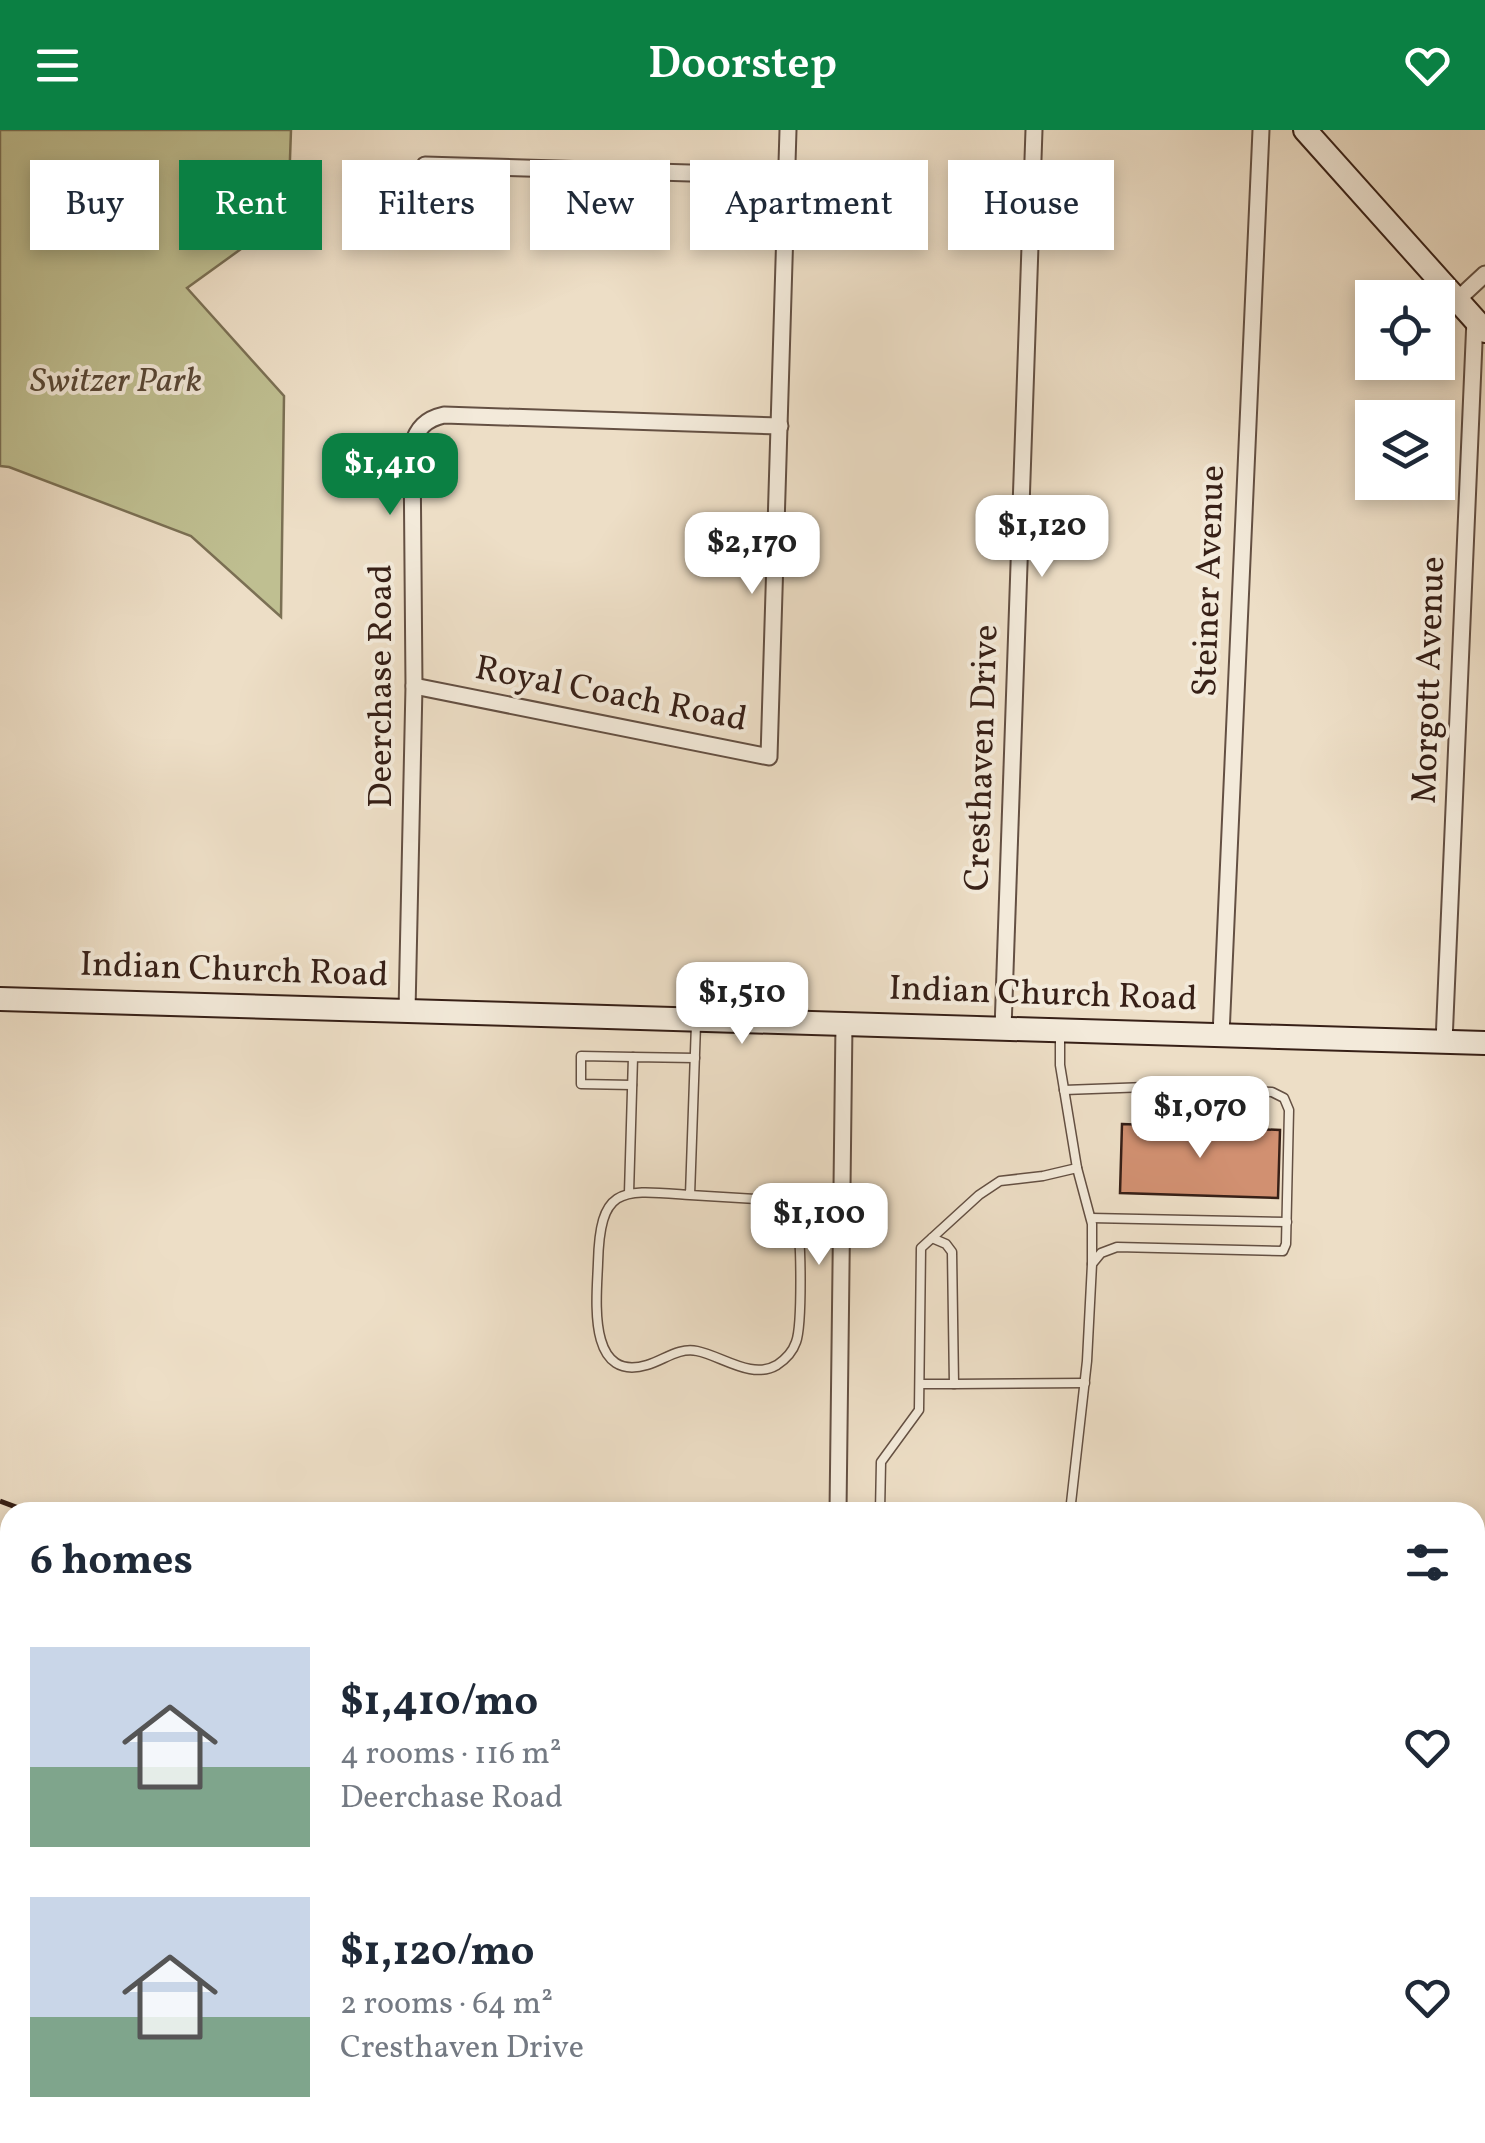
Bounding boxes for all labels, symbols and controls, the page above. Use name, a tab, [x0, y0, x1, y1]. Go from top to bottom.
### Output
text: Doorstep	[648, 34, 837, 97]
icon: menu	[30, 38, 85, 93]
icon: heart	[1400, 38, 1455, 93]
chip: Buy	[30, 160, 159, 250]
chip: Rent	[179, 160, 322, 250]
chip: Filters	[342, 160, 510, 250]
chip: New	[530, 160, 670, 250]
chip: Apartment	[690, 160, 928, 250]
chip: House	[948, 160, 1114, 250]
map controls	[1355, 280, 1455, 500]
button: locate	[1355, 280, 1455, 380]
park label: Switzer Park	[30, 358, 202, 406]
button: layers	[1355, 400, 1455, 500]
pin: $1,410	[309, 433, 471, 518]
text: $1,410	[344, 443, 436, 487]
street label: Steiner Avenue	[1182, 464, 1238, 698]
pin: $1,120	[961, 495, 1123, 580]
text: $1,120	[997, 505, 1087, 549]
pin: $2,170	[671, 512, 833, 597]
text: $2,170	[707, 522, 797, 566]
street label: Morgott Avenue	[1402, 556, 1458, 804]
street label: Deerchase Road	[358, 564, 406, 808]
street label: Cresthaven Drive	[954, 624, 1012, 892]
street label: Royal Coach Road	[471, 645, 751, 745]
street label: Indian Church Road	[79, 942, 389, 1000]
pin: $1,510	[661, 962, 823, 1047]
street label: Indian Church Road	[888, 966, 1198, 1024]
text: $1,510	[698, 972, 786, 1016]
pin: $1,070	[1119, 1076, 1281, 1161]
text: $1,070	[1153, 1086, 1247, 1130]
pin: $1,100	[738, 1183, 900, 1268]
text: $1,100	[773, 1193, 865, 1237]
text: 6 homes	[30, 1533, 193, 1592]
icon: filters	[1400, 1535, 1455, 1590]
text: $1,410/mo	[340, 1674, 538, 1733]
icon: home	[110, 1687, 230, 1807]
icon: heart	[1400, 1720, 1455, 1775]
text: 4 rooms · 116 m²	[340, 1733, 562, 1777]
text: Deerchase Road	[340, 1777, 563, 1821]
text: $1,120/mo	[340, 1924, 534, 1983]
icon: home	[110, 1937, 230, 2057]
icon: heart	[1400, 1970, 1455, 2025]
text: 2 rooms · 64 m²	[340, 1983, 553, 2027]
text: Cresthaven Drive	[340, 2027, 584, 2071]

